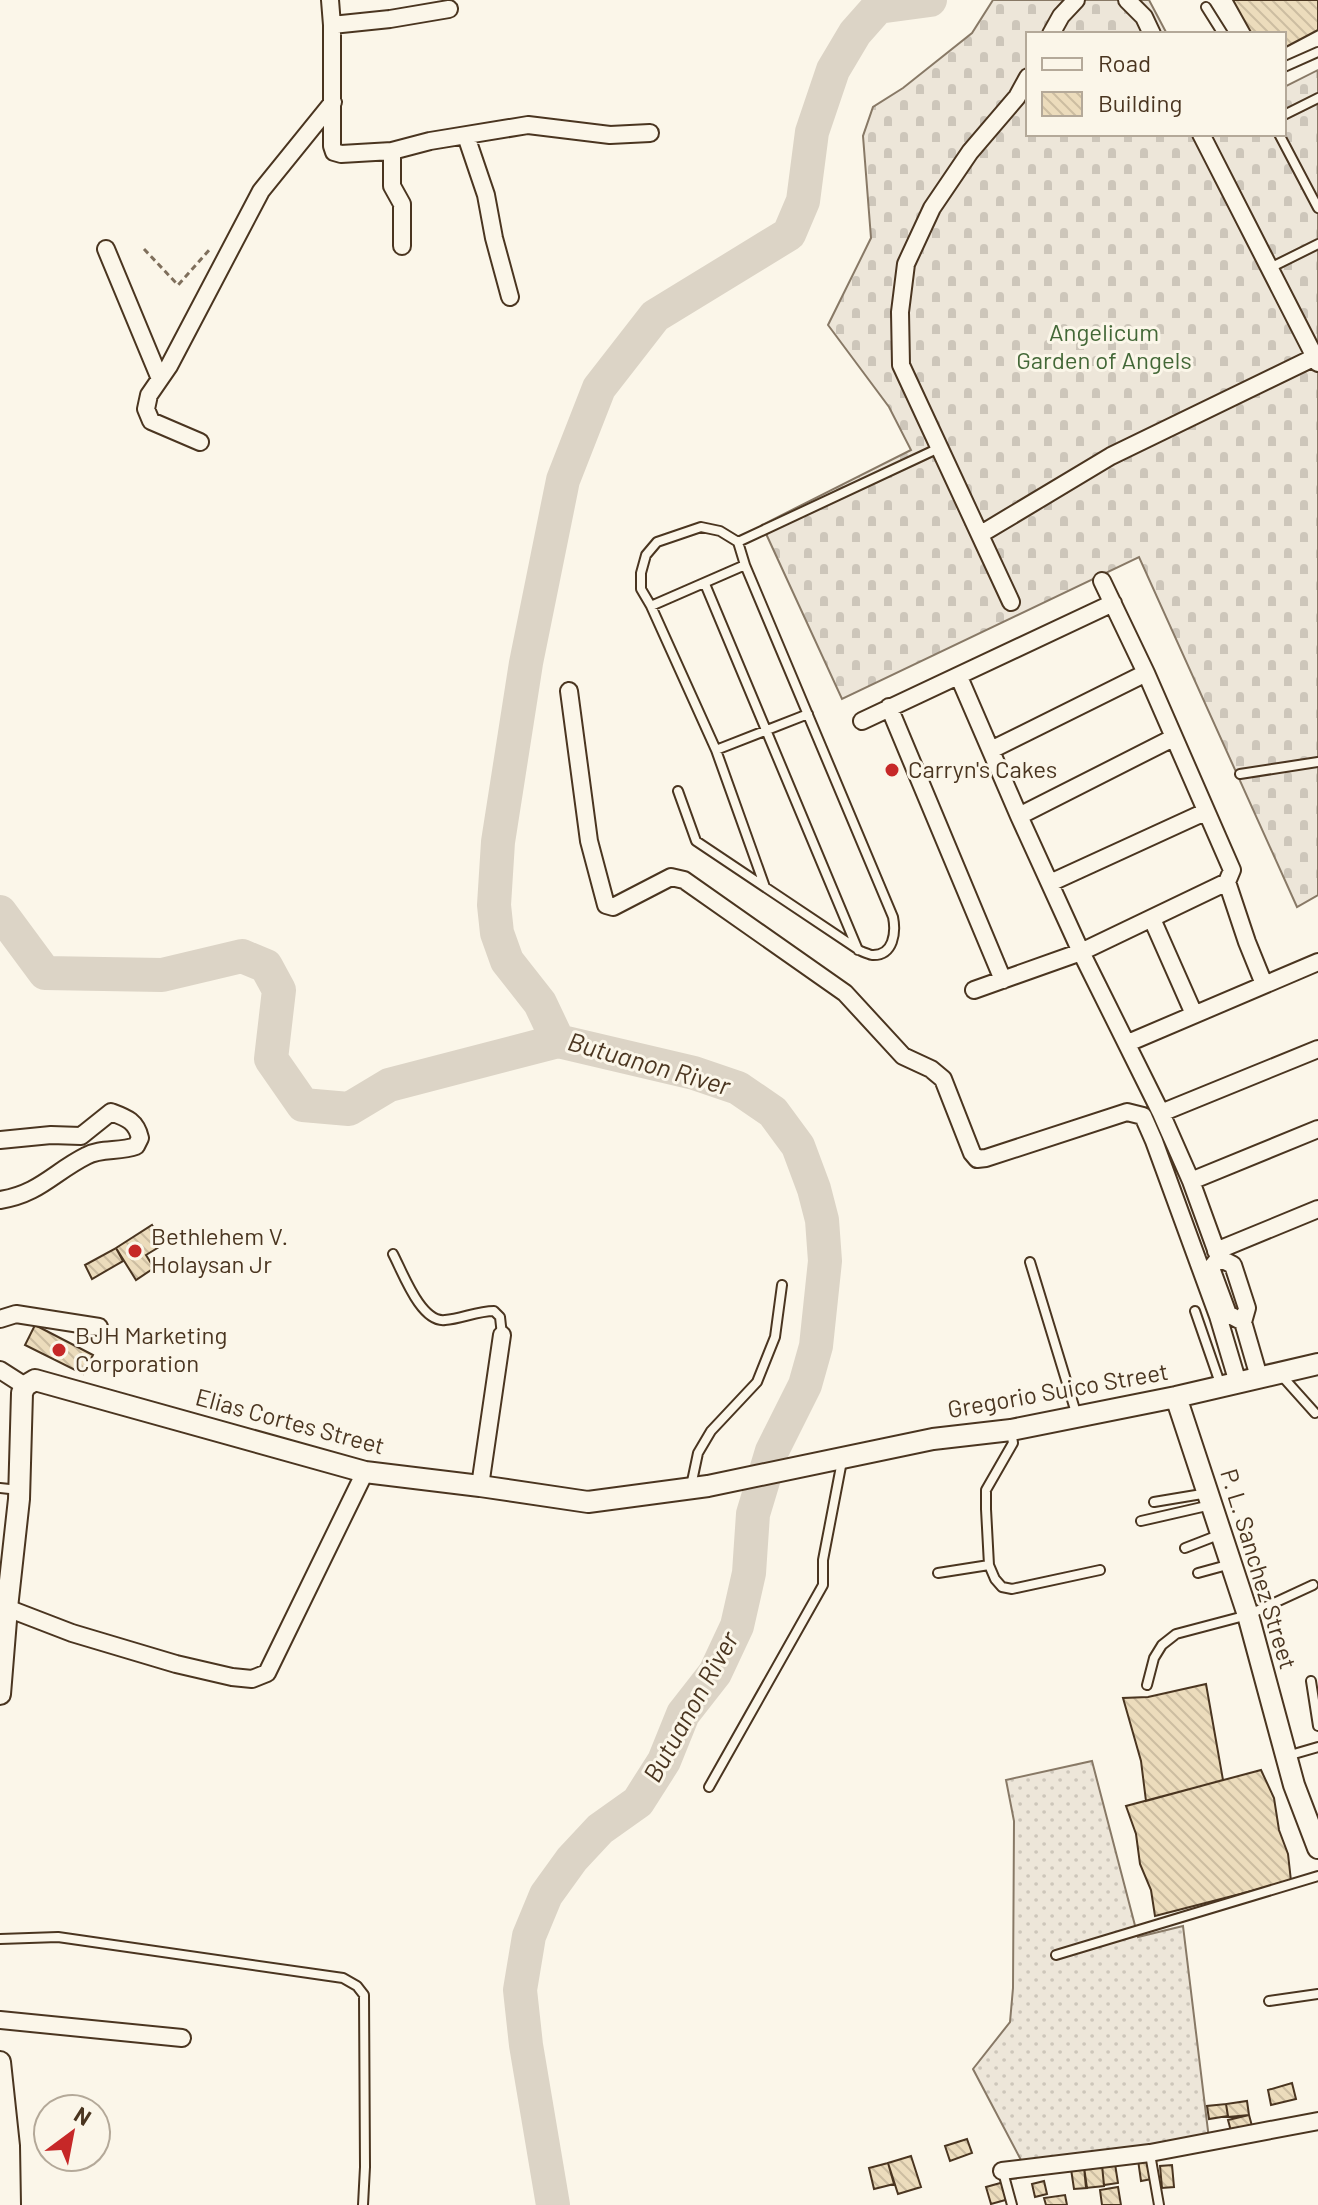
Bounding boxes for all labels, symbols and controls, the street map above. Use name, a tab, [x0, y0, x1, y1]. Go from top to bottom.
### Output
legend	[1026, 32, 1286, 136]
text: Road	[1098, 48, 1151, 77]
text: Building	[1098, 88, 1182, 117]
park label: Angelicum Garden of Angels	[1016, 317, 1192, 374]
place label: Carryn's Cakes	[908, 754, 1057, 783]
marker: Carryn's Cakes	[883, 761, 901, 779]
water label: Butuanon River	[565, 1025, 735, 1101]
place label: Bethlehem V. Holaysan Jr	[151, 1221, 288, 1278]
marker: Bethlehem V. Holaysan Jr	[126, 1242, 144, 1260]
place label: BJH Marketing Corporation	[75, 1320, 227, 1377]
marker: BJH Marketing Corporation	[50, 1341, 68, 1359]
street label: Gregorio Suico Street	[945, 1356, 1170, 1423]
street label: Elias Cortes Street	[193, 1381, 388, 1460]
street label: P. L. Sanchez Street	[1215, 1465, 1304, 1672]
water label: Butuanon River	[636, 1625, 744, 1787]
north arrow	[32, 2093, 112, 2173]
text: N	[70, 2100, 96, 2130]

